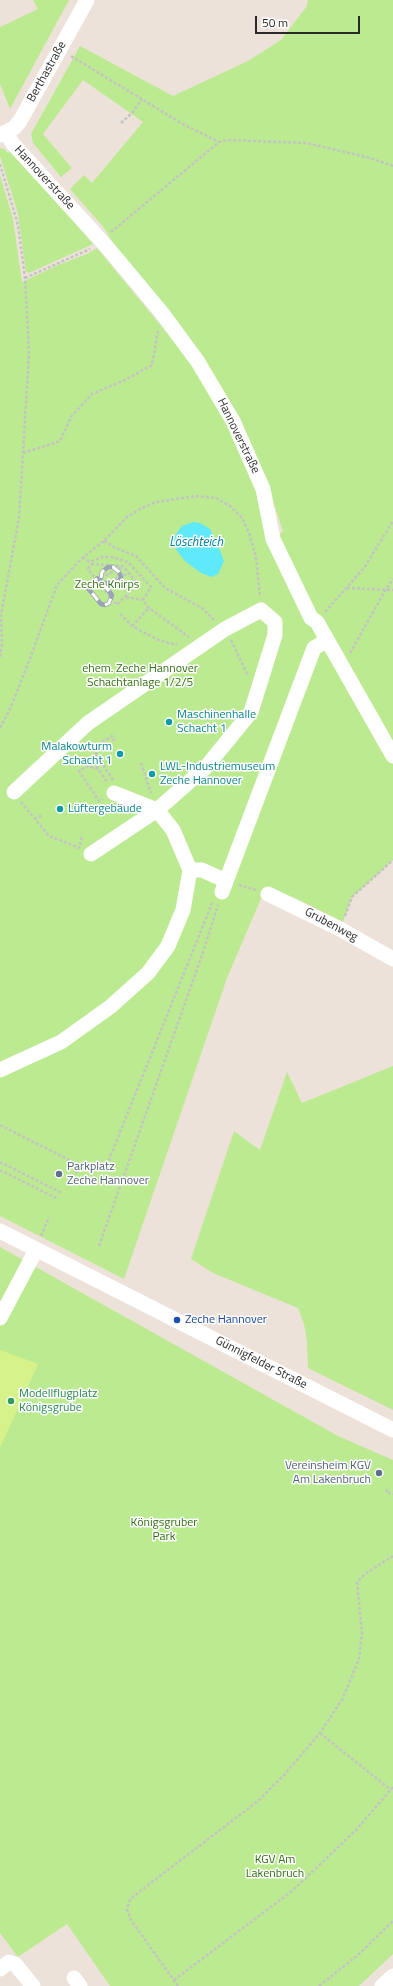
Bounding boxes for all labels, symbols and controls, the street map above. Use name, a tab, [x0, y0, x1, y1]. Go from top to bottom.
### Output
scale bar	[257, 8, 362, 34]
text: 50 m	[262, 13, 288, 32]
street label: Berthastraße	[24, 39, 70, 105]
street label: Hannoverstraße	[11, 143, 77, 213]
street label: Hannoverstraße	[214, 396, 262, 476]
water label: Löschteich	[169, 535, 223, 551]
park label: Zeche Knirps	[75, 578, 139, 592]
park label: ehem. Zeche Hannover Schachtanlage 1/2/5	[82, 662, 198, 690]
place label: Maschinenhalle Schacht 1	[177, 708, 256, 736]
marker: Maschinenhalle Schacht 1	[164, 717, 174, 727]
place label: Malakowturm Schacht 1	[41, 740, 112, 768]
marker: Malakowturm Schacht 1	[115, 749, 125, 759]
place label: LWL-Industriemuseum Zeche Hannover	[160, 760, 275, 788]
marker: LWL-Industriemuseum Zeche Hannover	[147, 769, 157, 779]
place label: Lüftergebäude	[68, 802, 142, 816]
marker: Lüftergebäude	[55, 804, 65, 814]
street label: Grubenweg	[302, 905, 360, 945]
place label: Parkplatz Zeche Hannover	[67, 1160, 149, 1188]
marker: Parkplatz Zeche Hannover	[54, 1169, 64, 1179]
place label: Zeche Hannover	[185, 1313, 267, 1327]
marker: Zeche Hannover	[172, 1315, 182, 1325]
street label: Günnigfelder Straße	[213, 1334, 309, 1392]
place label: Modellflugplatz Königsgrube	[19, 1387, 97, 1415]
marker: Modellflugplatz Königsgrube	[6, 1396, 16, 1406]
place label: Vereinsheim KGV Am Lakenbruch	[285, 1459, 371, 1487]
marker: Vereinsheim KGV Am Lakenbruch	[374, 1468, 384, 1478]
park label: Königsgruber Park	[131, 1516, 197, 1544]
park label: KGV Am Lakenbruch	[246, 1853, 304, 1881]

